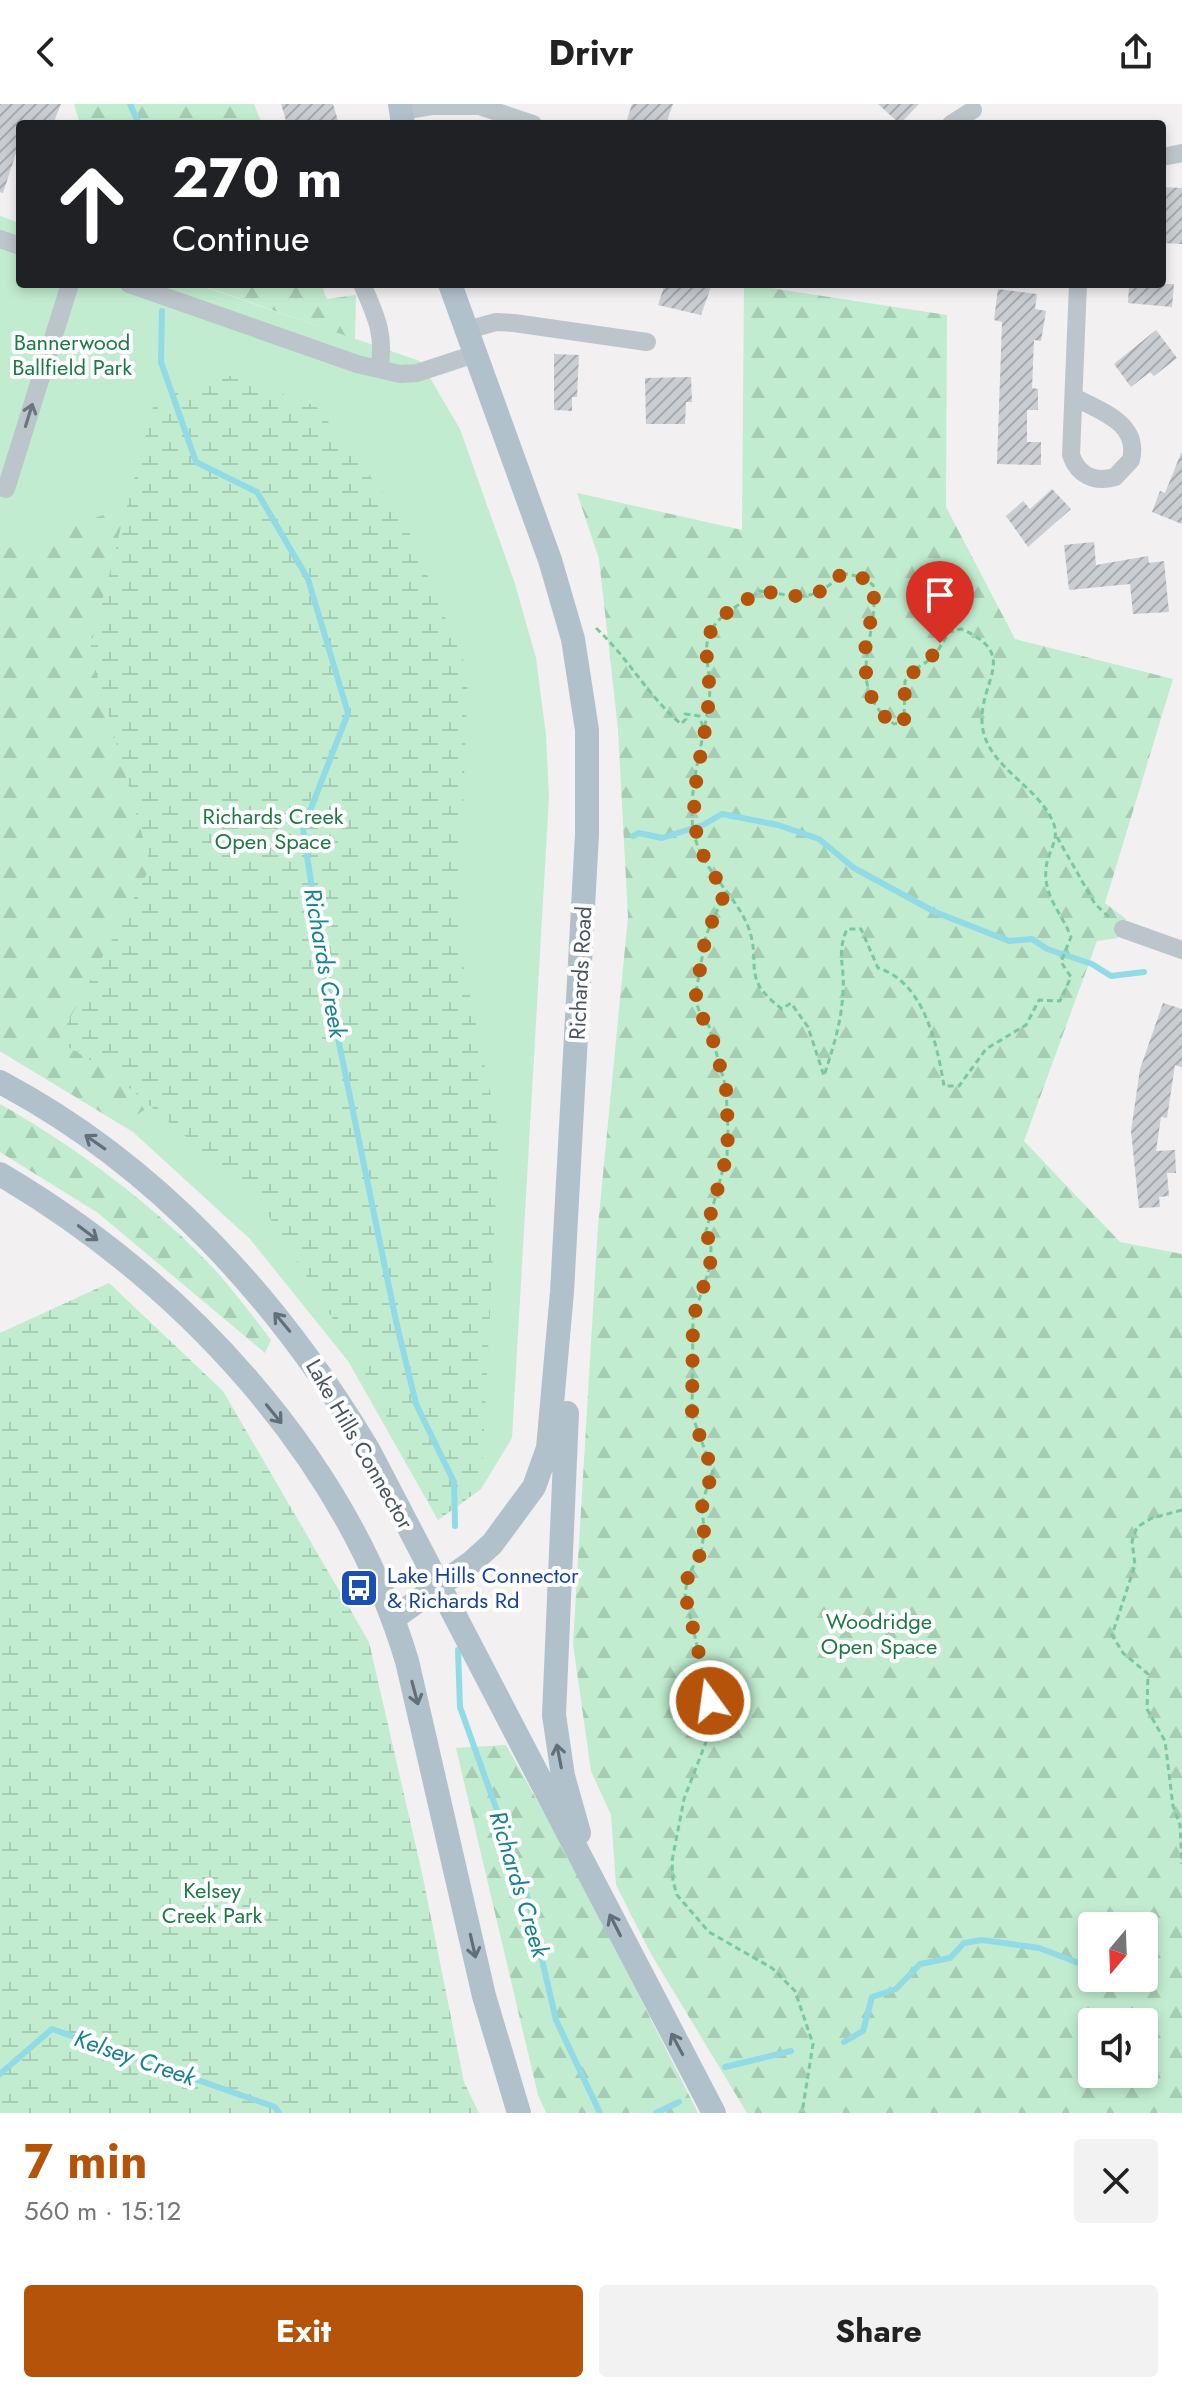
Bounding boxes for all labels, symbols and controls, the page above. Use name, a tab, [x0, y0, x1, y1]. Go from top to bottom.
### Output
text: Drivr	[549, 26, 633, 78]
icon: back	[24, 30, 68, 74]
icon: share	[1114, 30, 1158, 74]
text: 270 m	[172, 137, 342, 218]
icon: ahead	[40, 152, 144, 256]
text: Continue	[172, 212, 310, 264]
park label: Bannerwood Ballfield Park	[12, 326, 132, 383]
one-way arrow	[22, 402, 37, 428]
pin	[906, 561, 974, 643]
icon: arrive	[918, 573, 962, 617]
park label: Richards Creek Open Space	[203, 800, 344, 857]
water label: Richards Creek	[295, 885, 356, 1042]
street label: Richards Road	[561, 905, 599, 1041]
one-way arrow	[85, 1134, 107, 1150]
one-way arrow	[76, 1225, 98, 1242]
one-way arrow	[273, 1312, 291, 1332]
street label: Lake Hills Connector	[298, 1353, 422, 1535]
one-way arrow	[264, 1403, 282, 1424]
place label: Lake Hills Connector & Richards Rd	[387, 1559, 579, 1616]
bus stop icon: Lake Hills Connector & Richards Rd	[338, 1567, 380, 1609]
park label: Woodridge Open Space	[821, 1605, 937, 1662]
position arrow	[668, 1659, 752, 1743]
one-way arrow	[409, 1679, 424, 1705]
one-way arrow	[551, 1744, 566, 1769]
water label: Richards Creek	[481, 1806, 559, 1963]
park label: Kelsey Creek Park	[162, 1874, 263, 1931]
north arrow	[1078, 1912, 1158, 1992]
map controls	[1078, 1912, 1158, 2088]
one-way arrow	[606, 1913, 622, 1937]
one-way arrow	[466, 1933, 481, 1959]
button: sound	[1078, 2008, 1158, 2088]
water label: Kelsey Creek	[70, 2020, 202, 2095]
one-way arrow	[669, 2033, 684, 2057]
text: 7 min	[24, 2127, 148, 2196]
button: close	[1074, 2139, 1158, 2223]
text: 560 m · 15:12	[24, 2192, 181, 2230]
button: Exit	[24, 2285, 583, 2377]
button: Share	[599, 2285, 1158, 2377]

